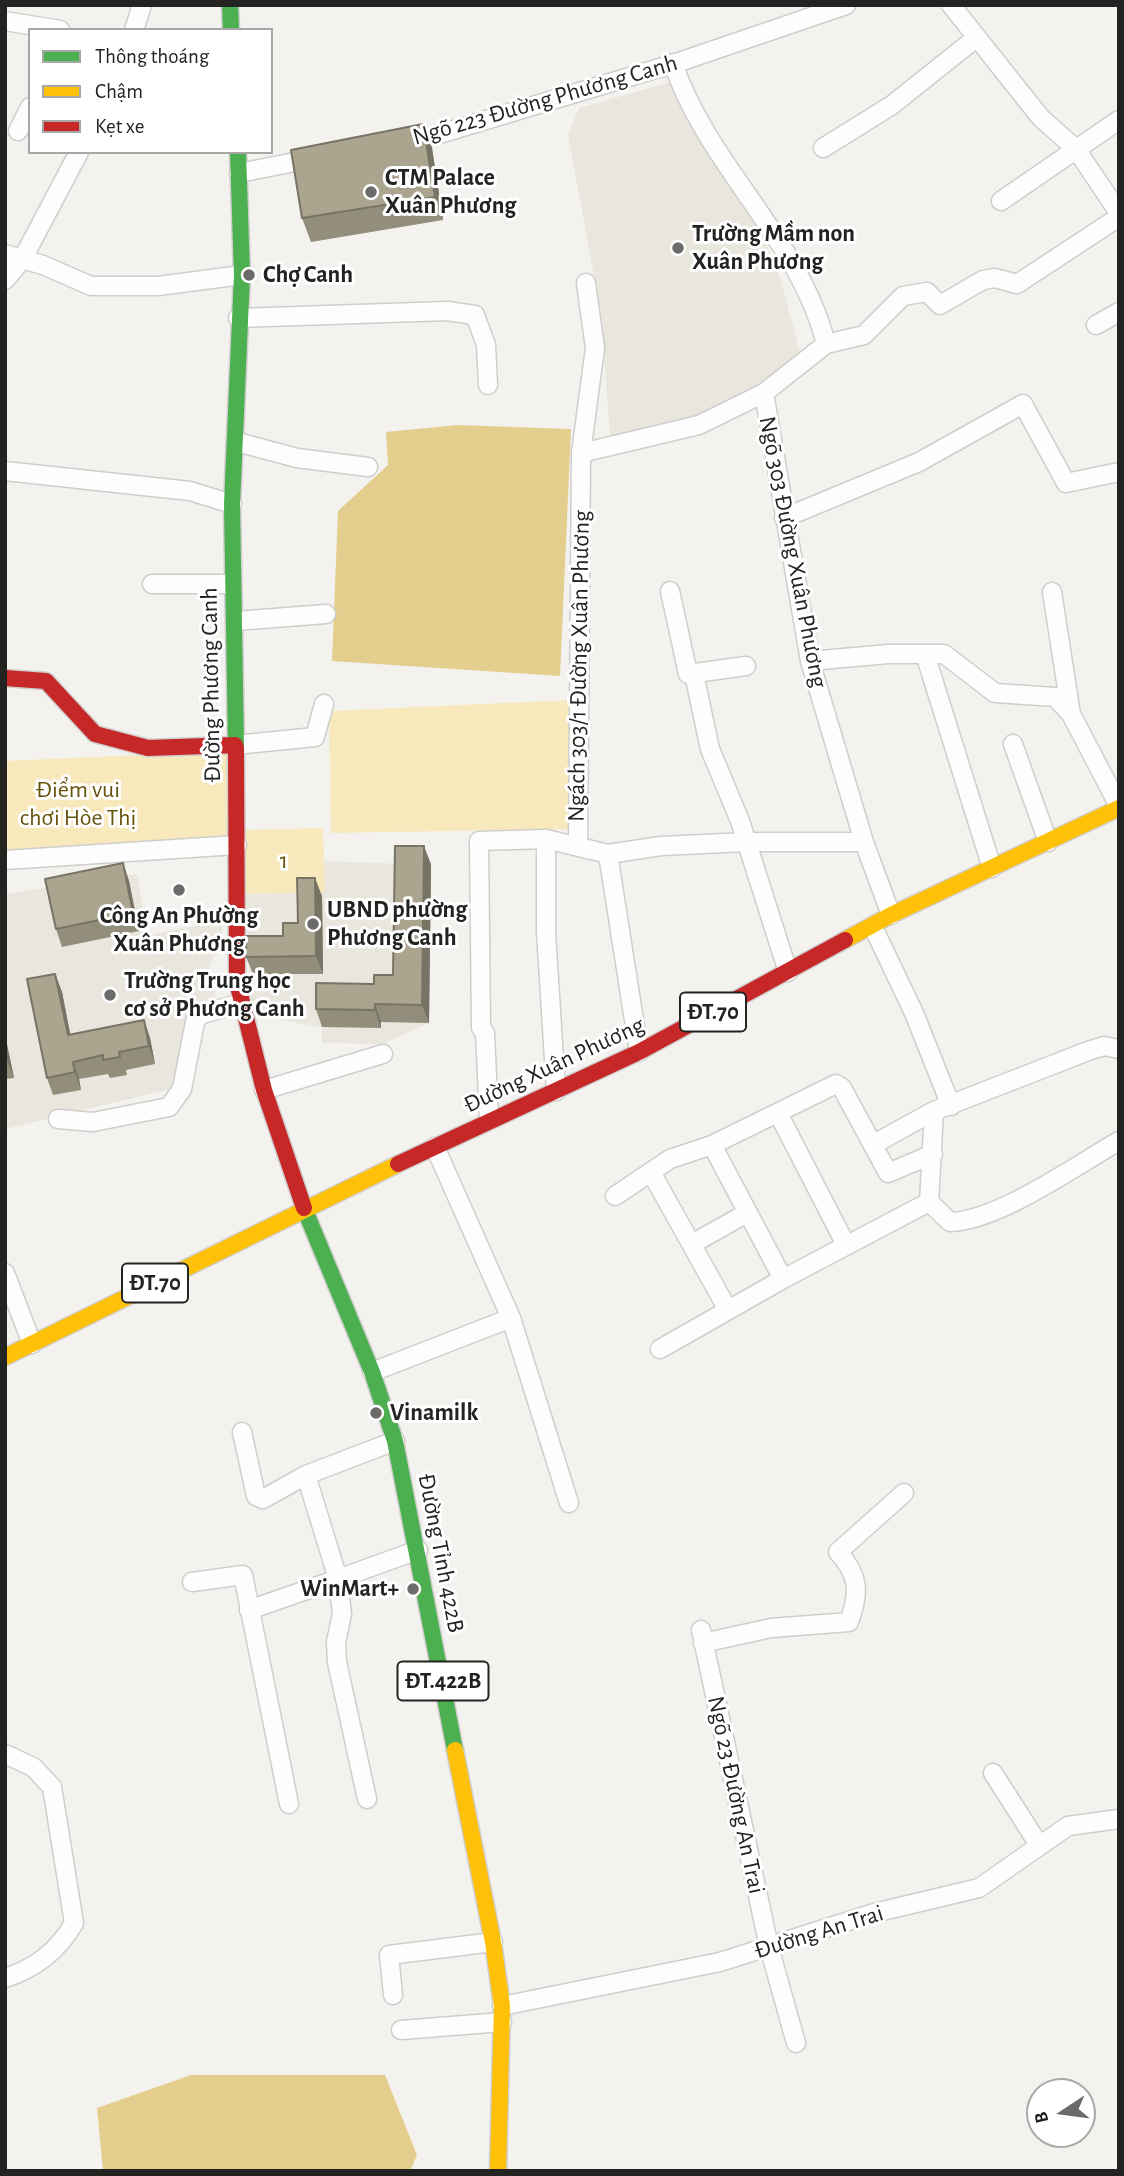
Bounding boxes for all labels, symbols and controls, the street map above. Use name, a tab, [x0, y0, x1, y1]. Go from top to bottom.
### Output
legend	[28, 28, 273, 154]
text: Thông thoáng	[95, 46, 209, 67]
street label: Ngõ 223 Đường Phương Canh	[409, 48, 681, 152]
text: Chậm	[95, 81, 143, 102]
text: Kẹt xe	[95, 116, 144, 137]
place label: CTM Palace Xuân Phương	[385, 164, 516, 220]
marker: CTM Palace Xuân Phương	[363, 184, 379, 200]
place label: Trường Mầm non Xuân Phương	[692, 220, 855, 276]
marker: Trường Mầm non Xuân Phương	[670, 240, 686, 256]
place label: Chợ Canh	[263, 261, 353, 289]
marker: Chợ Canh	[241, 267, 257, 283]
street label: Ngõ 303 Đường Xuân Phương	[753, 414, 833, 690]
street label: Ngách 303/1 Đường Xuân Phương	[562, 510, 596, 822]
street label: Đường Phương Canh	[195, 587, 227, 783]
park label: Điểm vui chơi Hòe Thị	[20, 776, 136, 832]
park label: 1	[280, 847, 288, 875]
marker: Công An Phường Xuân Phương	[171, 882, 187, 898]
place label: UBND phường Phương Canh	[327, 896, 467, 952]
place label: Công An Phường Xuân Phương	[100, 902, 258, 958]
marker: UBND phường Phương Canh	[305, 916, 321, 932]
place label: Trường Trung học cơ sở Phương Canh	[124, 967, 305, 1023]
marker: Trường Trung học cơ sở Phương Canh	[102, 987, 118, 1003]
road number: ĐT.70	[680, 993, 746, 1032]
street label: Đường Xuân Phương	[459, 1010, 649, 1120]
road number: ĐT.70	[122, 1264, 188, 1302]
place label: Vinamilk	[390, 1399, 478, 1427]
marker: Vinamilk	[368, 1405, 384, 1421]
street label: Đường Tỉnh 422B	[411, 1471, 471, 1635]
place label: WinMart+	[300, 1575, 399, 1603]
marker: WinMart+	[405, 1581, 421, 1597]
road number: ĐT.422B	[398, 1662, 488, 1700]
street label: Ngõ 23 Đường An Trai	[701, 1694, 771, 1896]
street label: Đường An Trai	[751, 1899, 887, 1965]
north arrow	[1026, 2078, 1096, 2148]
text: B	[1032, 2110, 1052, 2125]

